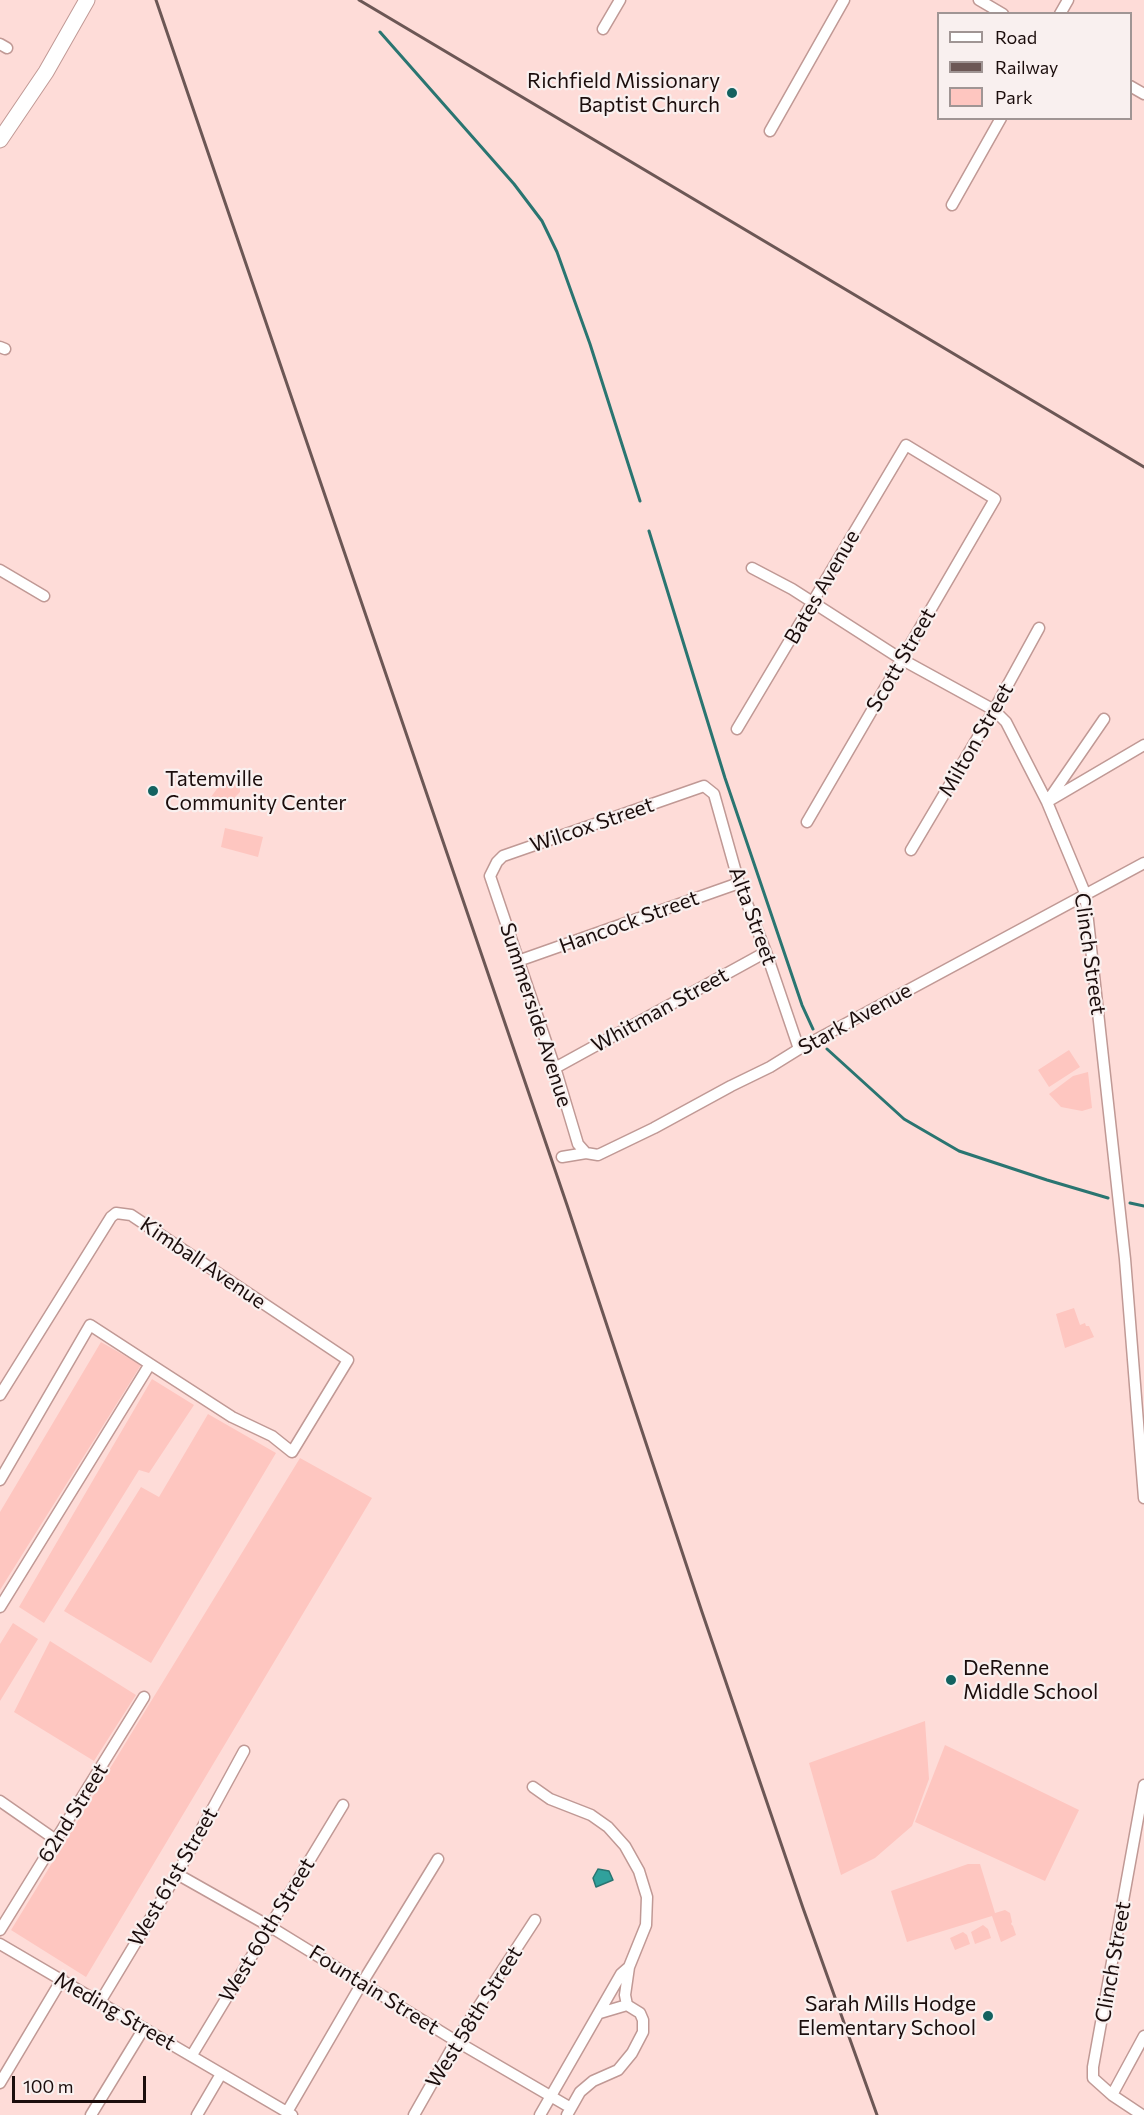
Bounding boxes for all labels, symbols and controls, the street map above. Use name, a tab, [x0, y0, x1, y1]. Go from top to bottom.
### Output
legend	[937, 12, 1132, 120]
text: Road	[995, 26, 1037, 48]
text: Railway	[995, 56, 1058, 78]
place label: Richfield Missionary Baptist Church	[527, 68, 720, 118]
marker: Richfield Missionary Baptist Church	[725, 86, 739, 100]
text: Park	[995, 86, 1033, 108]
street label: Bates Avenue	[779, 525, 865, 649]
street label: Scott Street	[861, 604, 941, 716]
street label: Milton Street	[933, 679, 1019, 801]
place label: Tatemville Community Center	[165, 766, 347, 816]
marker: Tatemville Community Center	[146, 784, 160, 798]
street label: Wilcox Street	[527, 792, 657, 858]
street label: Alta Street	[724, 863, 782, 969]
street label: Hancock Street	[556, 885, 702, 959]
street label: Clinch Street	[1069, 891, 1111, 1017]
street label: Summerside Avenue	[494, 920, 578, 1110]
street label: Whitman Street	[587, 962, 733, 1058]
street label: Stark Avenue	[794, 978, 916, 1060]
street label: Kimball Avenue	[135, 1212, 271, 1314]
place label: DeRenne Middle School	[963, 1655, 1098, 1705]
marker: DeRenne Middle School	[944, 1673, 958, 1687]
street label: 62nd Street	[33, 1759, 113, 1867]
street label: West 61st Street	[123, 1803, 223, 1951]
street label: West 60th Street	[214, 1853, 320, 2007]
street label: Clinch Street	[1090, 1899, 1136, 2025]
street label: Fountain Street	[304, 1940, 444, 2040]
street label: West 58th Street	[420, 1942, 528, 2092]
street label: Meding Street	[50, 1966, 180, 2056]
place label: Sarah Mills Hodge Elementary School	[798, 1991, 976, 2041]
marker: Sarah Mills Hodge Elementary School	[981, 2009, 995, 2023]
scale bar	[15, 2064, 148, 2102]
text: 100 m	[23, 2075, 73, 2097]

